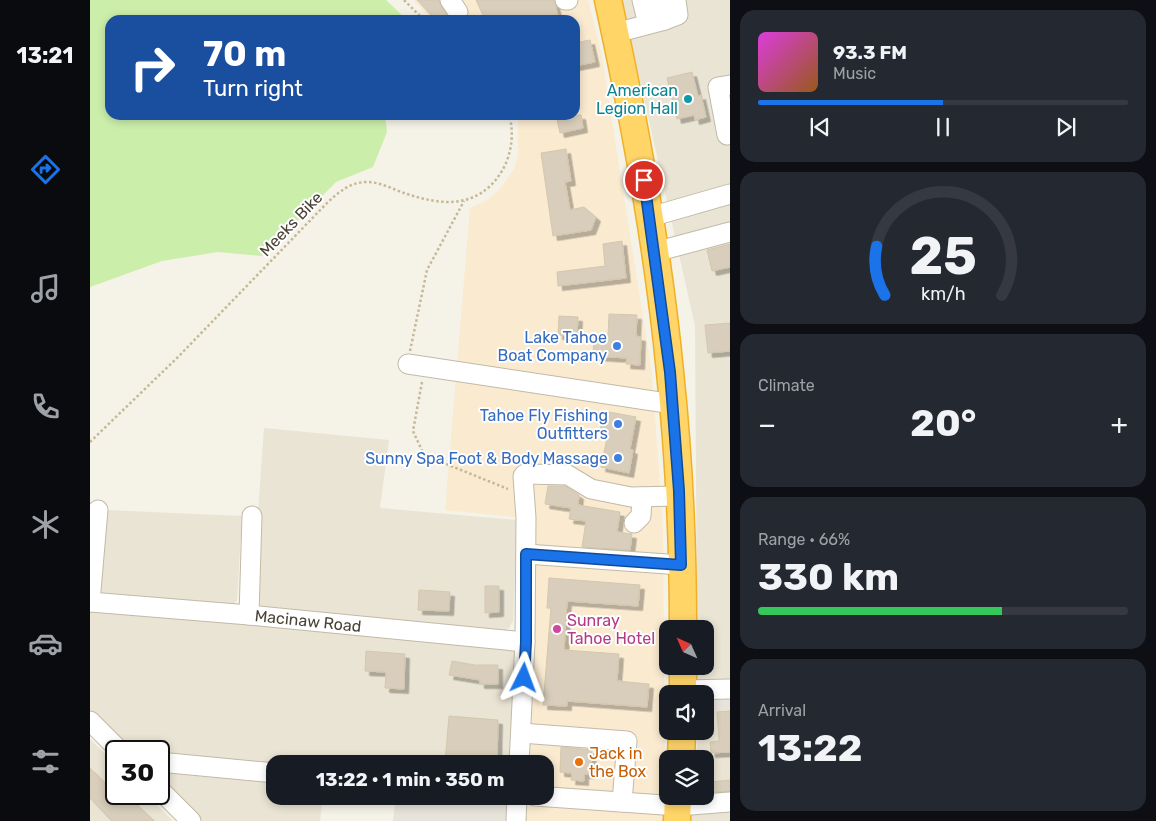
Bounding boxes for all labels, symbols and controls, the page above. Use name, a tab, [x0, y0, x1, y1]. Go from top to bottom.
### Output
text: 70 m	[203, 33, 286, 75]
icon: right	[120, 35, 185, 100]
text: 93.3 FM	[833, 41, 907, 64]
text: 13:21	[16, 42, 74, 69]
text: Music	[833, 64, 876, 83]
text: Turn right	[203, 75, 303, 102]
place label: American Legion Hall	[596, 81, 678, 118]
marker: American Legion Hall	[682, 93, 694, 105]
icon: previous	[806, 113, 834, 141]
icon: pause	[929, 113, 957, 141]
icon: next	[1052, 113, 1080, 141]
icon: directions	[28, 152, 63, 187]
pin	[623, 159, 665, 201]
icon: arrive	[630, 166, 658, 194]
street label: Meeks Bike	[256, 188, 326, 260]
text: 25	[909, 225, 977, 287]
icon: music	[28, 271, 63, 306]
text: km/h	[921, 283, 965, 304]
place label: Lake Tahoe Boat Company	[497, 328, 607, 365]
marker: Lake Tahoe Boat Company	[611, 340, 623, 352]
text: Climate	[758, 376, 815, 395]
icon: phone	[28, 389, 63, 424]
text: 20°	[910, 400, 976, 446]
place label: Tahoe Fly Fishing Outfitters	[480, 406, 608, 443]
text: −	[758, 408, 776, 441]
text: +	[1111, 408, 1128, 441]
marker: Tahoe Fly Fishing Outfitters	[612, 418, 624, 430]
place label: Sunny Spa Foot & Body Massage	[365, 449, 608, 468]
marker: Sunny Spa Foot & Body Massage	[612, 452, 624, 464]
icon: climate	[28, 507, 63, 542]
text: Range · 66%	[758, 530, 850, 549]
text: 330 km	[758, 554, 899, 600]
street label: Macinaw Road	[254, 606, 362, 636]
place label: Sunray Tahoe Hotel	[567, 611, 655, 648]
north arrow	[659, 620, 714, 675]
map controls	[659, 620, 714, 805]
marker: Sunray Tahoe Hotel	[551, 623, 563, 635]
icon: car	[28, 626, 63, 661]
position arrow	[497, 651, 549, 703]
button: sound	[659, 685, 714, 740]
text: Arrival	[758, 701, 806, 720]
text: 13:22	[758, 725, 862, 771]
speed limit sign: 30	[105, 740, 170, 805]
icon: filters	[28, 744, 63, 779]
place label: Jack in the Box	[589, 744, 647, 781]
button: layers	[659, 750, 714, 805]
marker: Jack in the Box	[573, 756, 585, 768]
text: 13:22 · 1 min · 350 m	[316, 768, 504, 791]

